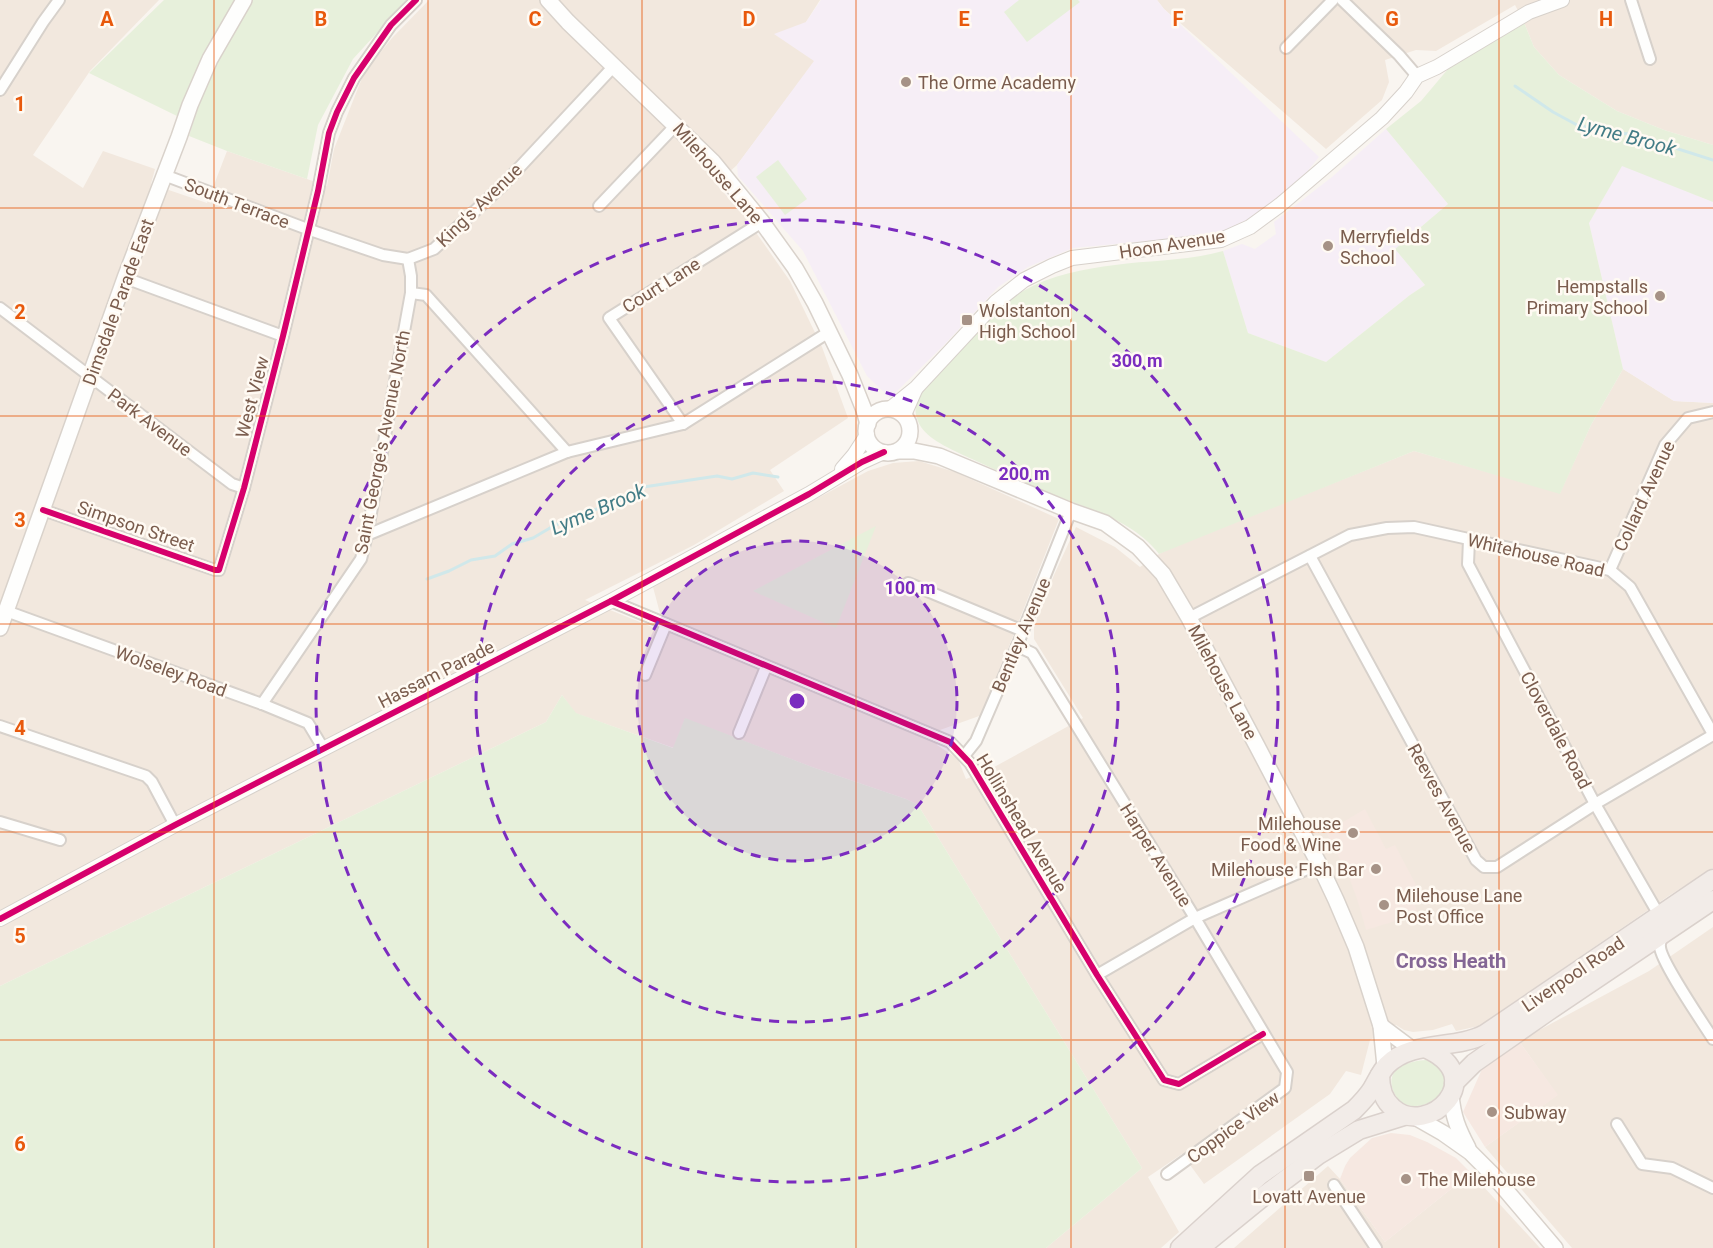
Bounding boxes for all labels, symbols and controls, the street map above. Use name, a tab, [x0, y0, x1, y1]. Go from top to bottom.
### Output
text: A	[100, 7, 114, 31]
text: B	[315, 7, 327, 31]
text: C	[528, 7, 542, 31]
text: D	[743, 7, 756, 31]
text: E	[958, 7, 970, 31]
text: F	[1173, 7, 1184, 31]
text: G	[1385, 7, 1399, 31]
text: H	[1599, 7, 1613, 31]
place label: The Orme Academy	[918, 72, 1076, 93]
marker: The Orme Academy	[899, 75, 913, 89]
text: 1	[14, 92, 26, 116]
water label: Lyme Brook	[1575, 111, 1680, 161]
street label: Milehouse Lane	[669, 118, 767, 228]
street label: King's Avenue	[432, 159, 526, 251]
street label: South Terrace	[182, 173, 292, 233]
street label: Dimsdale Parade East	[78, 216, 158, 388]
street label: Hoon Avenue	[1118, 225, 1226, 263]
place label: Merryfields School	[1340, 226, 1429, 268]
marker: Merryfields School	[1321, 239, 1335, 253]
street label: Court Lane	[618, 253, 704, 317]
place label: Hempstalls Primary School	[1526, 276, 1648, 318]
marker: Hempstalls Primary School	[1653, 289, 1667, 303]
text: 2	[14, 300, 26, 324]
place label: Wolstanton High School	[979, 300, 1076, 342]
marker: Wolstanton High School	[960, 313, 974, 327]
street label: Saint George's Avenue North	[350, 328, 414, 556]
text: 300 m	[1111, 350, 1163, 371]
street label: West View	[231, 353, 273, 440]
street label: Park Avenue	[104, 384, 196, 460]
street label: Collard Avenue	[1609, 437, 1679, 555]
text: 200 m	[998, 463, 1050, 484]
water label: Lyme Brook	[547, 478, 650, 540]
street label: Simpson Street	[75, 496, 197, 556]
text: 3	[14, 508, 26, 532]
street label: Whitehouse Road	[1465, 529, 1607, 581]
street label: Bentley Avenue	[987, 575, 1055, 695]
text: 100 m	[884, 577, 936, 598]
street label: Milehouse Lane	[1184, 621, 1262, 743]
street label: Hassam Parade	[374, 636, 498, 712]
street label: Wolseley Road	[112, 641, 230, 701]
street label: Cloverdale Road	[1516, 668, 1596, 792]
centre of rings	[787, 691, 807, 711]
text: 4	[14, 716, 26, 740]
street label: Reeves Avenue	[1404, 740, 1480, 856]
street label: Hollinshead Avenue	[972, 750, 1072, 896]
street label: Harper Avenue	[1116, 799, 1196, 911]
place label: Milehouse Food & Wine	[1241, 813, 1341, 855]
marker: Milehouse Food & Wine	[1346, 826, 1360, 840]
place label: Milehouse FIsh Bar	[1211, 859, 1364, 880]
marker: Milehouse FIsh Bar	[1369, 862, 1383, 876]
place label: Milehouse Lane Post Office	[1396, 885, 1522, 927]
marker: Milehouse Lane Post Office	[1377, 898, 1391, 912]
text: 5	[14, 924, 26, 948]
street label: Liverpool Road	[1518, 932, 1628, 1016]
district label: Cross Heath	[1396, 949, 1506, 973]
street label: Coppice View	[1183, 1086, 1284, 1168]
place label: Subway	[1504, 1102, 1567, 1123]
marker: Subway	[1485, 1105, 1499, 1119]
text: 6	[14, 1132, 26, 1156]
marker: Lovatt Avenue	[1302, 1169, 1316, 1183]
place label: The Milehouse	[1418, 1169, 1536, 1190]
marker: The Milehouse	[1399, 1172, 1413, 1186]
place label: Lovatt Avenue	[1252, 1186, 1366, 1207]

